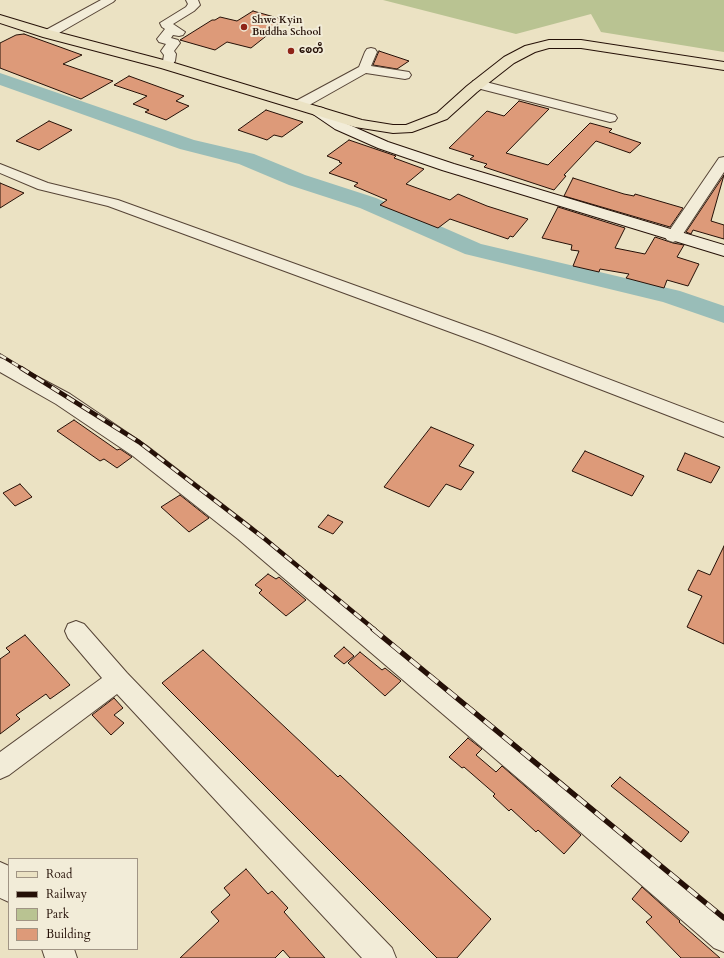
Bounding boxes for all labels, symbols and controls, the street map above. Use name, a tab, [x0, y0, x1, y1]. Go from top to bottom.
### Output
place label: Shwe Kyin Buddha School	[252, 15, 321, 38]
marker: Shwe Kyin Buddha School	[239, 22, 249, 32]
place label: စေတီ	[299, 45, 323, 57]
marker: စေတီ	[286, 46, 296, 56]
legend	[8, 858, 138, 950]
text: Road	[46, 866, 72, 882]
text: Railway	[46, 886, 87, 902]
text: Park	[46, 906, 69, 922]
text: Building	[46, 926, 90, 942]

